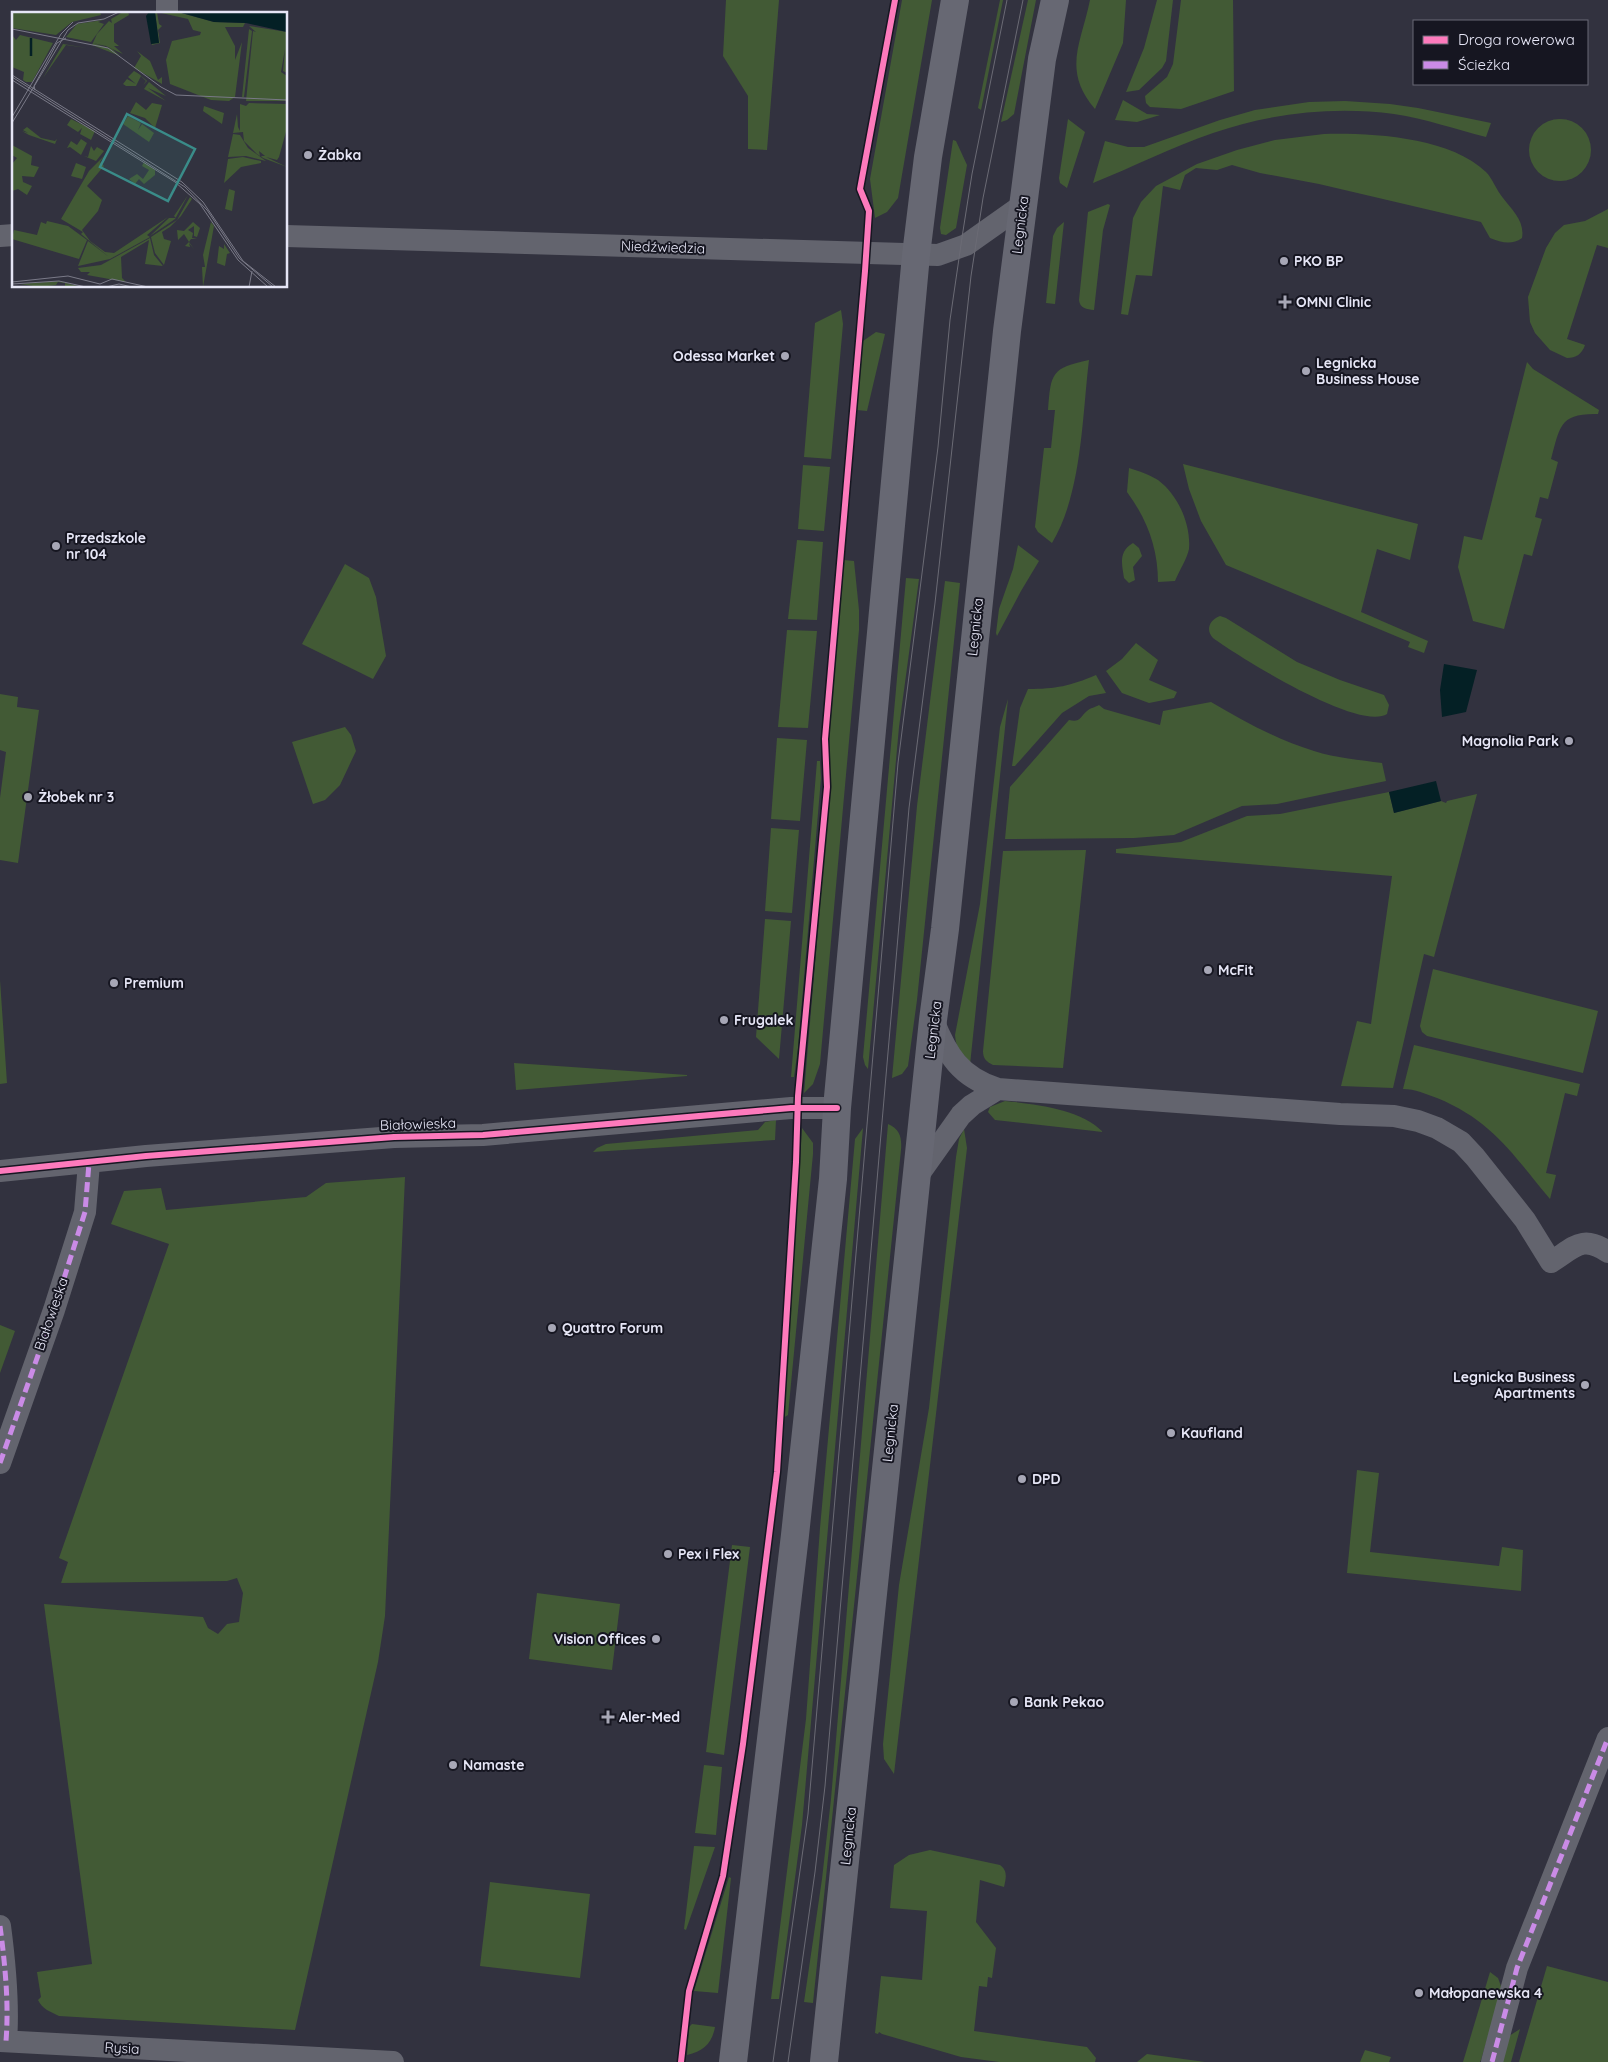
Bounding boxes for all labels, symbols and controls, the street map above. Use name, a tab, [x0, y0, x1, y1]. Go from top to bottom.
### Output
inset map	[12, 12, 288, 288]
legend	[1413, 20, 1588, 85]
text: Droga rowerowa	[1458, 30, 1575, 49]
text: Ścieżka	[1458, 55, 1510, 74]
place label: Żabka	[318, 146, 361, 164]
marker: Żabka	[302, 149, 314, 161]
street label: Legnicka	[1008, 195, 1032, 255]
street label: Niedźwiedzia	[621, 237, 705, 257]
place label: PKO BP	[1294, 252, 1343, 270]
marker: PKO BP	[1278, 255, 1290, 267]
place label: OMNI Clinic	[1296, 293, 1371, 311]
marker: OMNI Clinic	[1278, 295, 1292, 309]
place label: Odessa Market	[673, 347, 775, 365]
marker: Odessa Market	[779, 350, 791, 362]
place label: Legnicka Business House	[1316, 354, 1420, 388]
marker: Legnicka Business House	[1300, 365, 1312, 377]
place label: Przedszkole nr 104	[66, 529, 146, 563]
marker: Przedszkole nr 104	[50, 540, 62, 552]
street label: Legnicka	[963, 597, 987, 657]
place label: Magnolia Park	[1462, 732, 1559, 750]
marker: Magnolia Park	[1563, 735, 1575, 747]
place label: Żłobek nr 3	[38, 788, 114, 806]
marker: Żłobek nr 3	[22, 791, 34, 803]
place label: McFit	[1218, 961, 1254, 979]
marker: McFit	[1202, 964, 1214, 976]
place label: Premium	[124, 974, 184, 992]
marker: Premium	[108, 977, 120, 989]
street label: Legnicka	[921, 1000, 945, 1060]
place label: Frugalek	[734, 1011, 793, 1029]
marker: Frugalek	[718, 1014, 730, 1026]
street label: Białowieska	[380, 1114, 456, 1134]
street label: Białowieska	[30, 1275, 72, 1353]
place label: Quattro Forum	[562, 1319, 663, 1337]
marker: Quattro Forum	[546, 1322, 558, 1334]
place label: Legnicka Business Apartments	[1453, 1368, 1575, 1402]
marker: Legnicka Business Apartments	[1579, 1379, 1591, 1391]
street label: Legnicka	[878, 1403, 902, 1463]
place label: Kaufland	[1181, 1424, 1243, 1442]
marker: Kaufland	[1165, 1427, 1177, 1439]
place label: DPD	[1032, 1470, 1060, 1488]
marker: DPD	[1016, 1473, 1028, 1485]
place label: Pex i Flex	[678, 1545, 739, 1563]
marker: Pex i Flex	[662, 1548, 674, 1560]
place label: Vision Offices	[554, 1630, 646, 1648]
marker: Vision Offices	[650, 1633, 662, 1645]
place label: Bank Pekao	[1024, 1693, 1104, 1711]
marker: Bank Pekao	[1008, 1696, 1020, 1708]
place label: Aler-Med	[619, 1708, 680, 1726]
marker: Aler-Med	[601, 1710, 615, 1724]
place label: Namaste	[463, 1756, 524, 1774]
marker: Namaste	[447, 1759, 459, 1771]
street label: Legnicka	[836, 1806, 860, 1866]
place label: Małopanewska 4	[1429, 1984, 1542, 2002]
marker: Małopanewska 4	[1413, 1987, 1425, 1999]
street label: Rysia	[104, 2038, 140, 2058]

